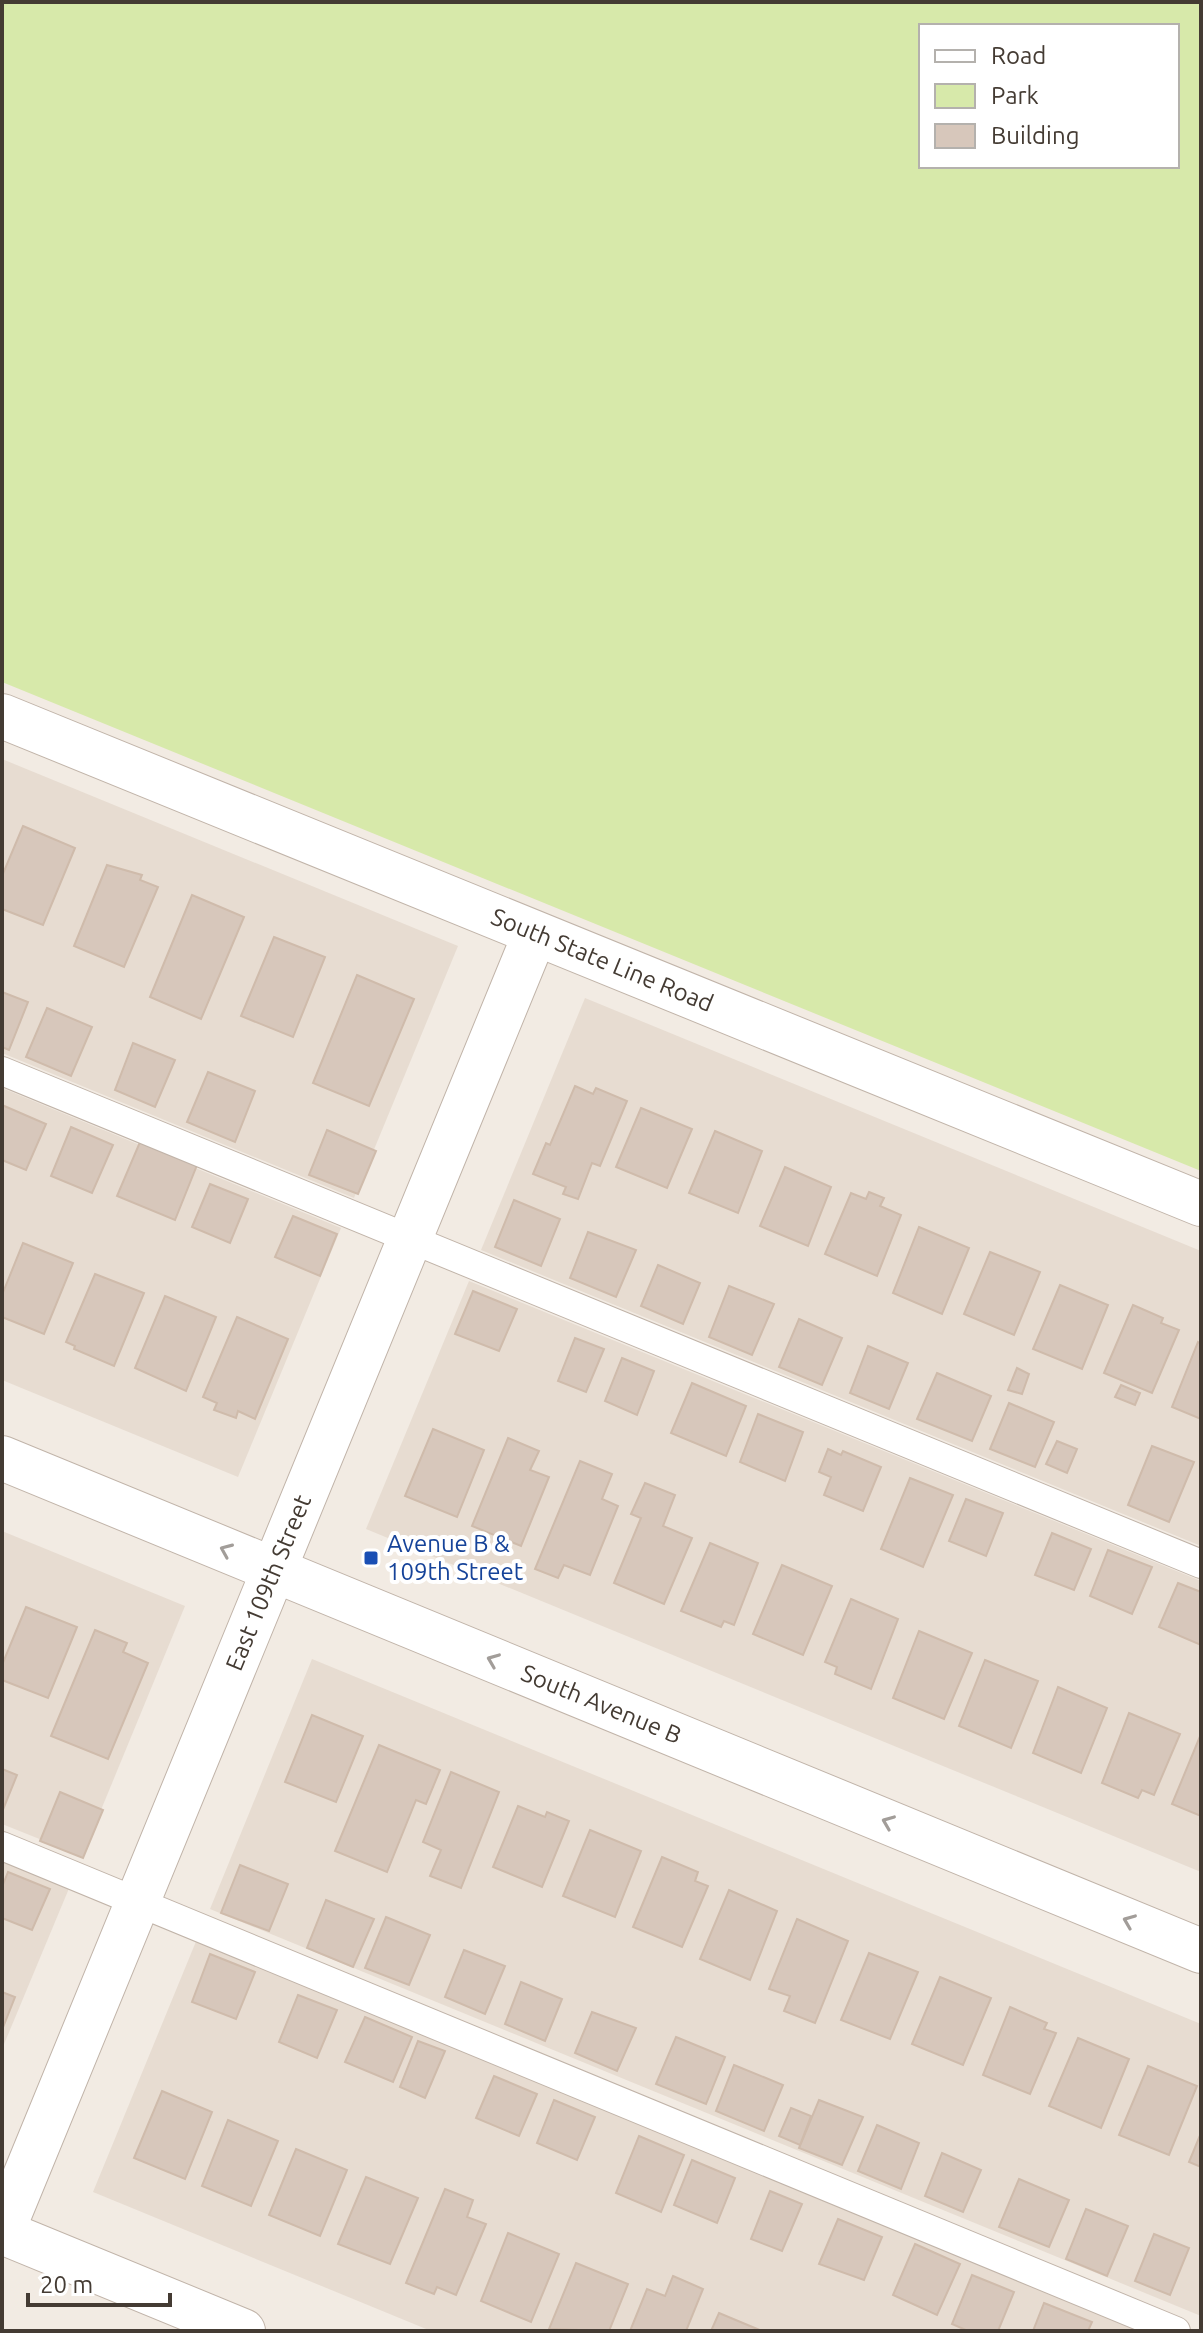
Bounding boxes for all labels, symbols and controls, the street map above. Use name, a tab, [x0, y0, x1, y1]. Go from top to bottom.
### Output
legend	[919, 24, 1179, 168]
text: Road	[991, 42, 1046, 69]
text: Park	[991, 82, 1039, 109]
text: Building	[991, 122, 1079, 149]
street label: South State Line Road	[487, 903, 717, 1017]
street label: East 109th Street	[220, 1490, 317, 1674]
place label: Avenue B & 109th Street	[387, 1530, 524, 1585]
one-way arrow	[220, 1543, 234, 1560]
marker: Avenue B & 109th Street	[362, 1549, 380, 1567]
one-way arrow	[486, 1653, 501, 1669]
street label: South Avenue B	[517, 1659, 686, 1749]
one-way arrow	[882, 1816, 896, 1832]
one-way arrow	[1123, 1915, 1137, 1931]
scale bar	[28, 2257, 170, 2307]
text: 20 m	[40, 2271, 93, 2298]

